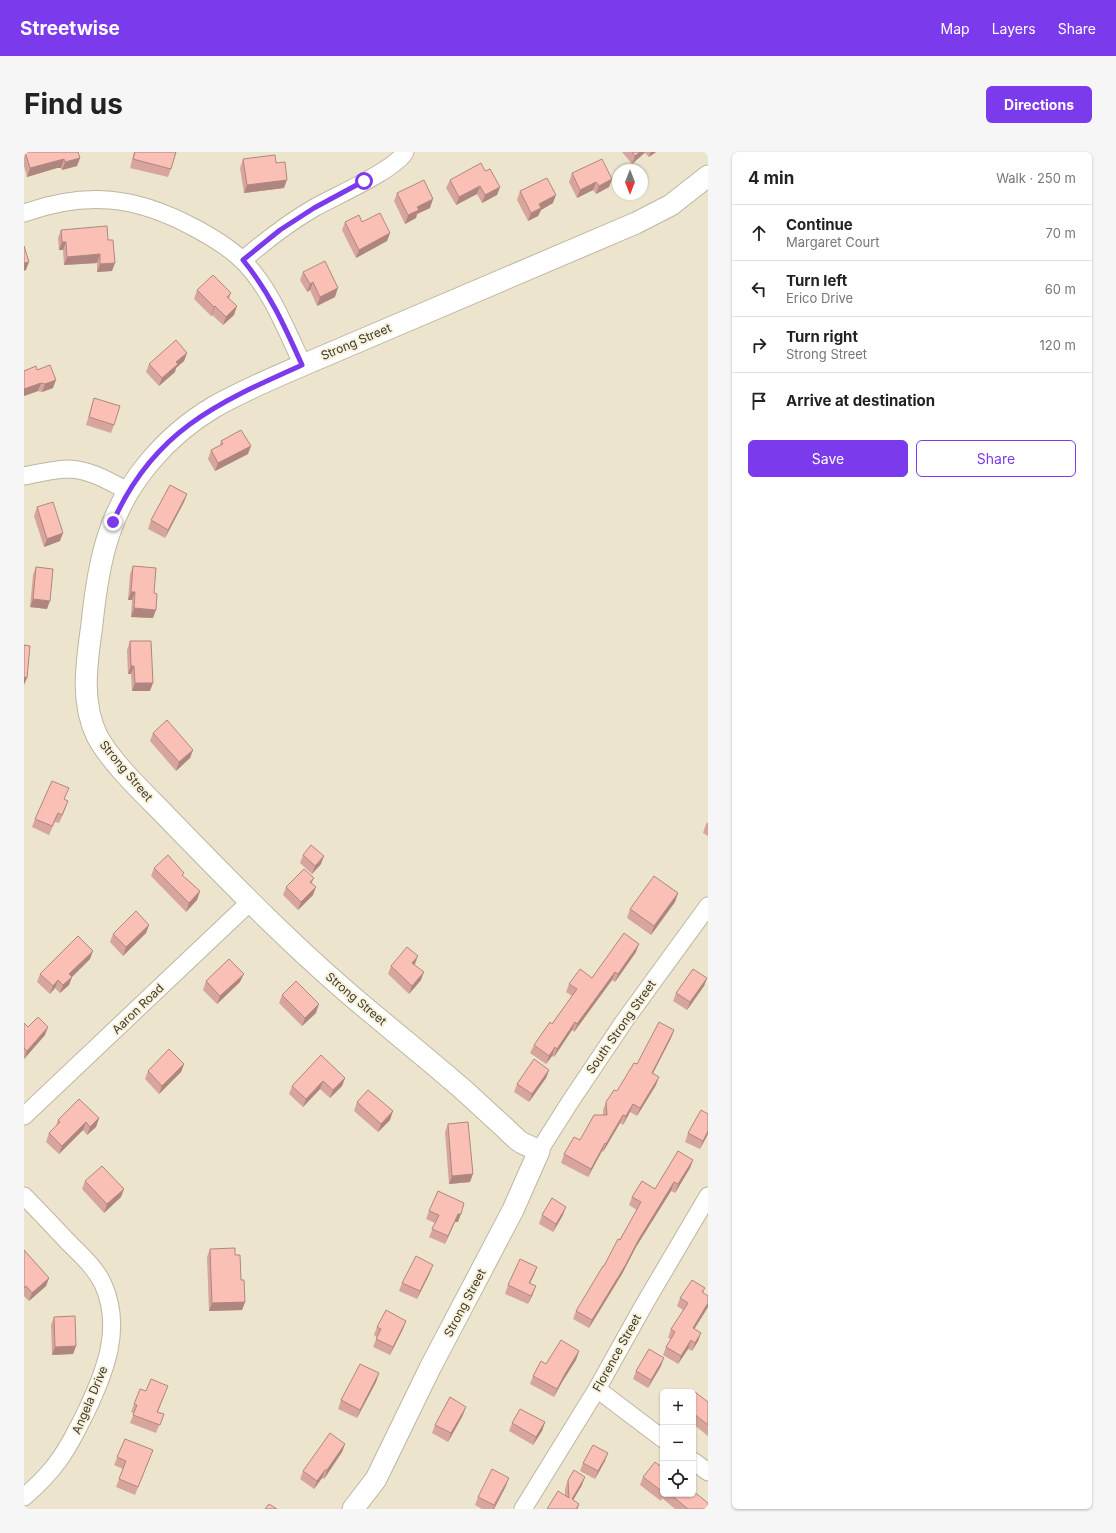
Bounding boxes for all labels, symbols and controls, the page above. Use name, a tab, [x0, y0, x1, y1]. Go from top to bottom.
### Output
text: Streetwise	[20, 17, 120, 40]
text: Map	[941, 20, 970, 37]
text: Layers	[992, 20, 1036, 37]
text: Share	[1058, 20, 1096, 37]
button: Directions	[986, 86, 1092, 123]
text: Find us	[24, 87, 123, 121]
north arrow	[612, 164, 648, 200]
text: 4 min	[748, 168, 794, 188]
text: Walk · 250 m	[996, 170, 1076, 186]
route start	[355, 172, 373, 190]
text: Continue	[786, 215, 853, 234]
icon: ahead	[748, 222, 770, 244]
text: 70 m	[1046, 225, 1076, 241]
text: Margaret Court	[786, 234, 880, 250]
text: Turn left	[786, 271, 847, 290]
icon: left	[748, 278, 770, 300]
text: 60 m	[1045, 281, 1076, 297]
text: Erico Drive	[786, 290, 853, 306]
street label: Strong Street	[318, 320, 393, 363]
text: Turn right	[786, 327, 858, 346]
icon: right	[748, 334, 770, 356]
text: 120 m	[1040, 337, 1076, 353]
text: Strong Street	[786, 346, 867, 362]
icon: arrive	[748, 390, 770, 412]
text: Arrive at destination	[786, 391, 935, 410]
button: Save	[748, 440, 908, 477]
button: Share	[916, 440, 1076, 477]
route end	[104, 513, 122, 531]
street label: Strong Street	[97, 737, 156, 804]
street label: Strong Street	[323, 969, 390, 1028]
street label: South Strong Street	[583, 977, 659, 1077]
street label: Aaron Road	[109, 980, 167, 1037]
street label: Strong Street	[440, 1266, 489, 1339]
street label: Florence Street	[589, 1311, 644, 1394]
street label: Angela Drive	[68, 1363, 111, 1436]
map controls	[660, 1389, 696, 1497]
button: +	[660, 1389, 696, 1425]
button: −	[660, 1425, 696, 1461]
button: locate	[660, 1461, 696, 1497]

